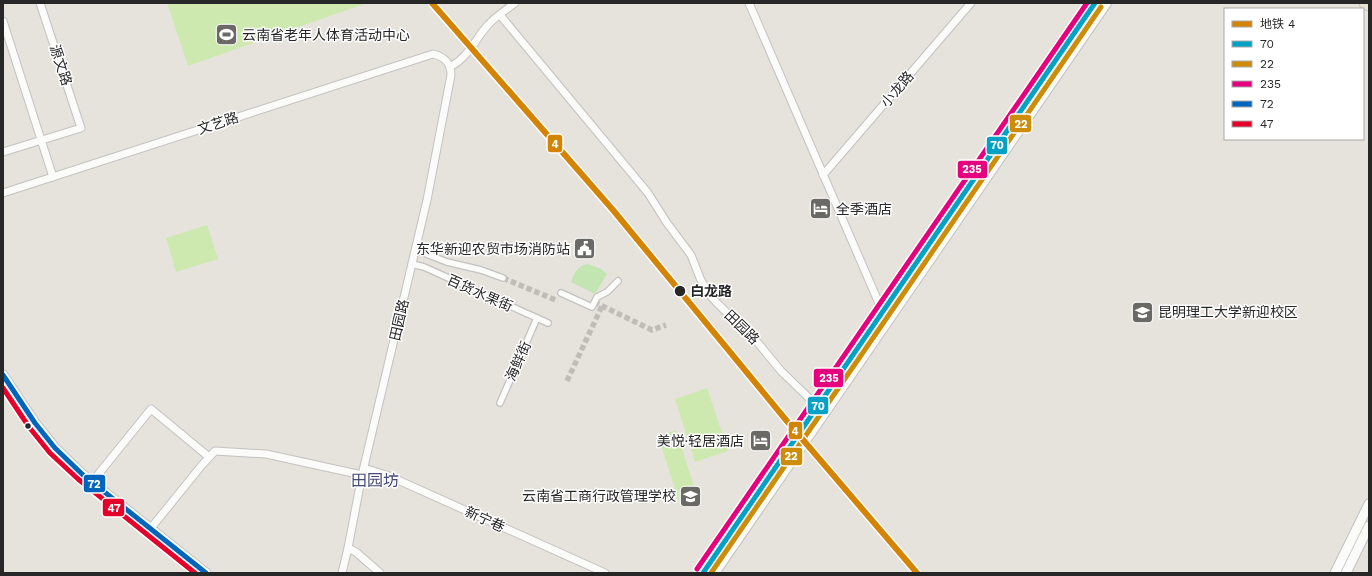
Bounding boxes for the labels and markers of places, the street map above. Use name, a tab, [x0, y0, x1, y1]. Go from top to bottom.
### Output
sports icon: 云南省老年人体育活动中心	[214, 22, 240, 48]
place label: 云南省老年人体育活动中心	[242, 27, 410, 43]
hotel icon: 全季酒店	[807, 196, 833, 222]
place label: 全季酒店	[836, 201, 892, 217]
public building icon: 东华新迎农贸市场消防站	[572, 236, 598, 262]
place label: 东华新迎农贸市场消防站	[416, 241, 570, 257]
place label: 白龙路	[690, 283, 732, 299]
marker: 白龙路	[673, 284, 687, 298]
school or university icon: 昆明理工大学新迎校区	[1130, 299, 1156, 325]
place label: 昆明理工大学新迎校区	[1158, 304, 1298, 320]
unlabelled marker	[23, 421, 33, 431]
hotel icon: 美悦·轻居酒店	[747, 428, 773, 454]
place label: 美悦·轻居酒店	[657, 433, 744, 449]
school or university icon: 云南省工商行政管理学校	[678, 483, 704, 509]
place label: 云南省工商行政管理学校	[522, 488, 676, 504]

